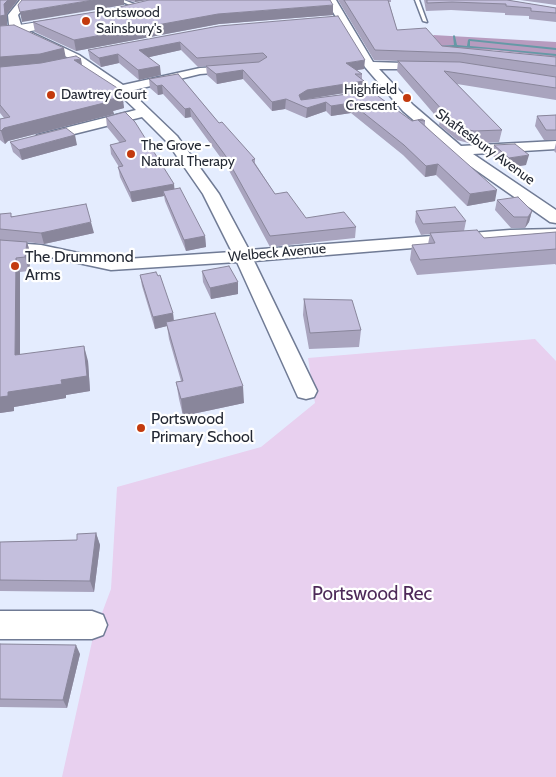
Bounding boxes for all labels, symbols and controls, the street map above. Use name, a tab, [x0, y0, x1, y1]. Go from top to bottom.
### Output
place label: Portswood Sainsbury's	[96, 5, 162, 38]
marker: Portswood Sainsbury's	[80, 15, 92, 27]
place label: Highfield Crescent	[344, 82, 397, 114]
place label: Dawtrey Court	[61, 87, 147, 103]
marker: Dawtrey Court	[45, 89, 57, 101]
marker: Highfield Crescent	[401, 92, 413, 104]
street label: Shaftesbury Avenue	[432, 105, 538, 189]
place label: The Grove - Natural Therapy	[141, 138, 235, 170]
marker: The Grove - Natural Therapy	[125, 148, 137, 160]
street label: Welbeck Avenue	[227, 240, 327, 266]
place label: The Drummond Arms	[25, 247, 134, 285]
marker: The Drummond Arms	[9, 260, 21, 272]
place label: Portswood Primary School	[151, 409, 254, 447]
marker: Portswood Primary School	[135, 422, 147, 434]
park label: Portswood Rec	[312, 583, 432, 605]

